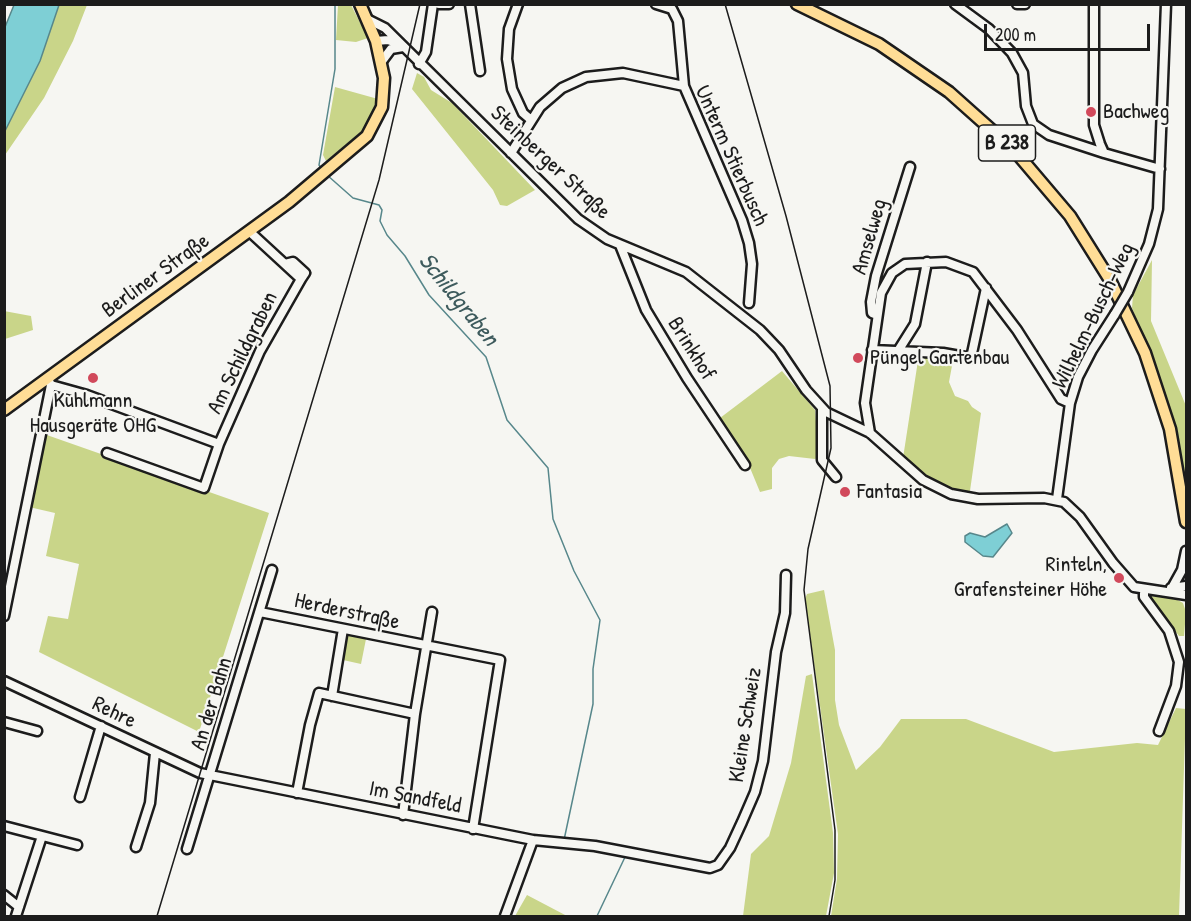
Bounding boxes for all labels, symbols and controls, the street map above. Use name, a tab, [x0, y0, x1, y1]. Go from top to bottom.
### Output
scale bar	[987, 12, 1154, 50]
text: 200 m	[995, 22, 1036, 47]
street label: Unterm Stierbusch	[688, 82, 774, 230]
place label: Bachweg	[1103, 99, 1169, 125]
street label: Steinberger Straße	[484, 101, 616, 225]
marker: Bachweg	[1084, 105, 1098, 119]
road number: B 238	[978, 125, 1036, 161]
street label: Amselweg	[847, 196, 893, 278]
street label: Berliner Straße	[97, 228, 215, 324]
street label: Wilhelm-Busch-Weg	[1047, 239, 1141, 393]
water label: Schildgraben	[412, 248, 504, 352]
street label: Am Schildgraben	[202, 288, 284, 418]
street label: Brinkhof	[661, 312, 721, 386]
place label: Püngel Gartenbau	[870, 345, 1009, 371]
marker: Püngel Gartenbau	[851, 351, 865, 365]
marker: Kuhlmann Hausgeräte OHG	[86, 371, 100, 385]
place label: Kuhlmann Hausgeräte OHG	[30, 388, 156, 440]
place label: Fantasia	[857, 479, 922, 505]
marker: Fantasia	[838, 485, 852, 499]
place label: Rinteln, Grafensteiner Höhe	[954, 552, 1107, 604]
marker: Rinteln, Grafensteiner Höhe	[1112, 571, 1126, 585]
street label: Herderstraße	[292, 588, 402, 636]
street label: An der Bahn	[185, 654, 239, 754]
street label: Kleine Schweiz	[724, 666, 768, 784]
street label: Rehre	[88, 691, 140, 735]
street label: Im Sandfeld	[367, 776, 463, 820]

